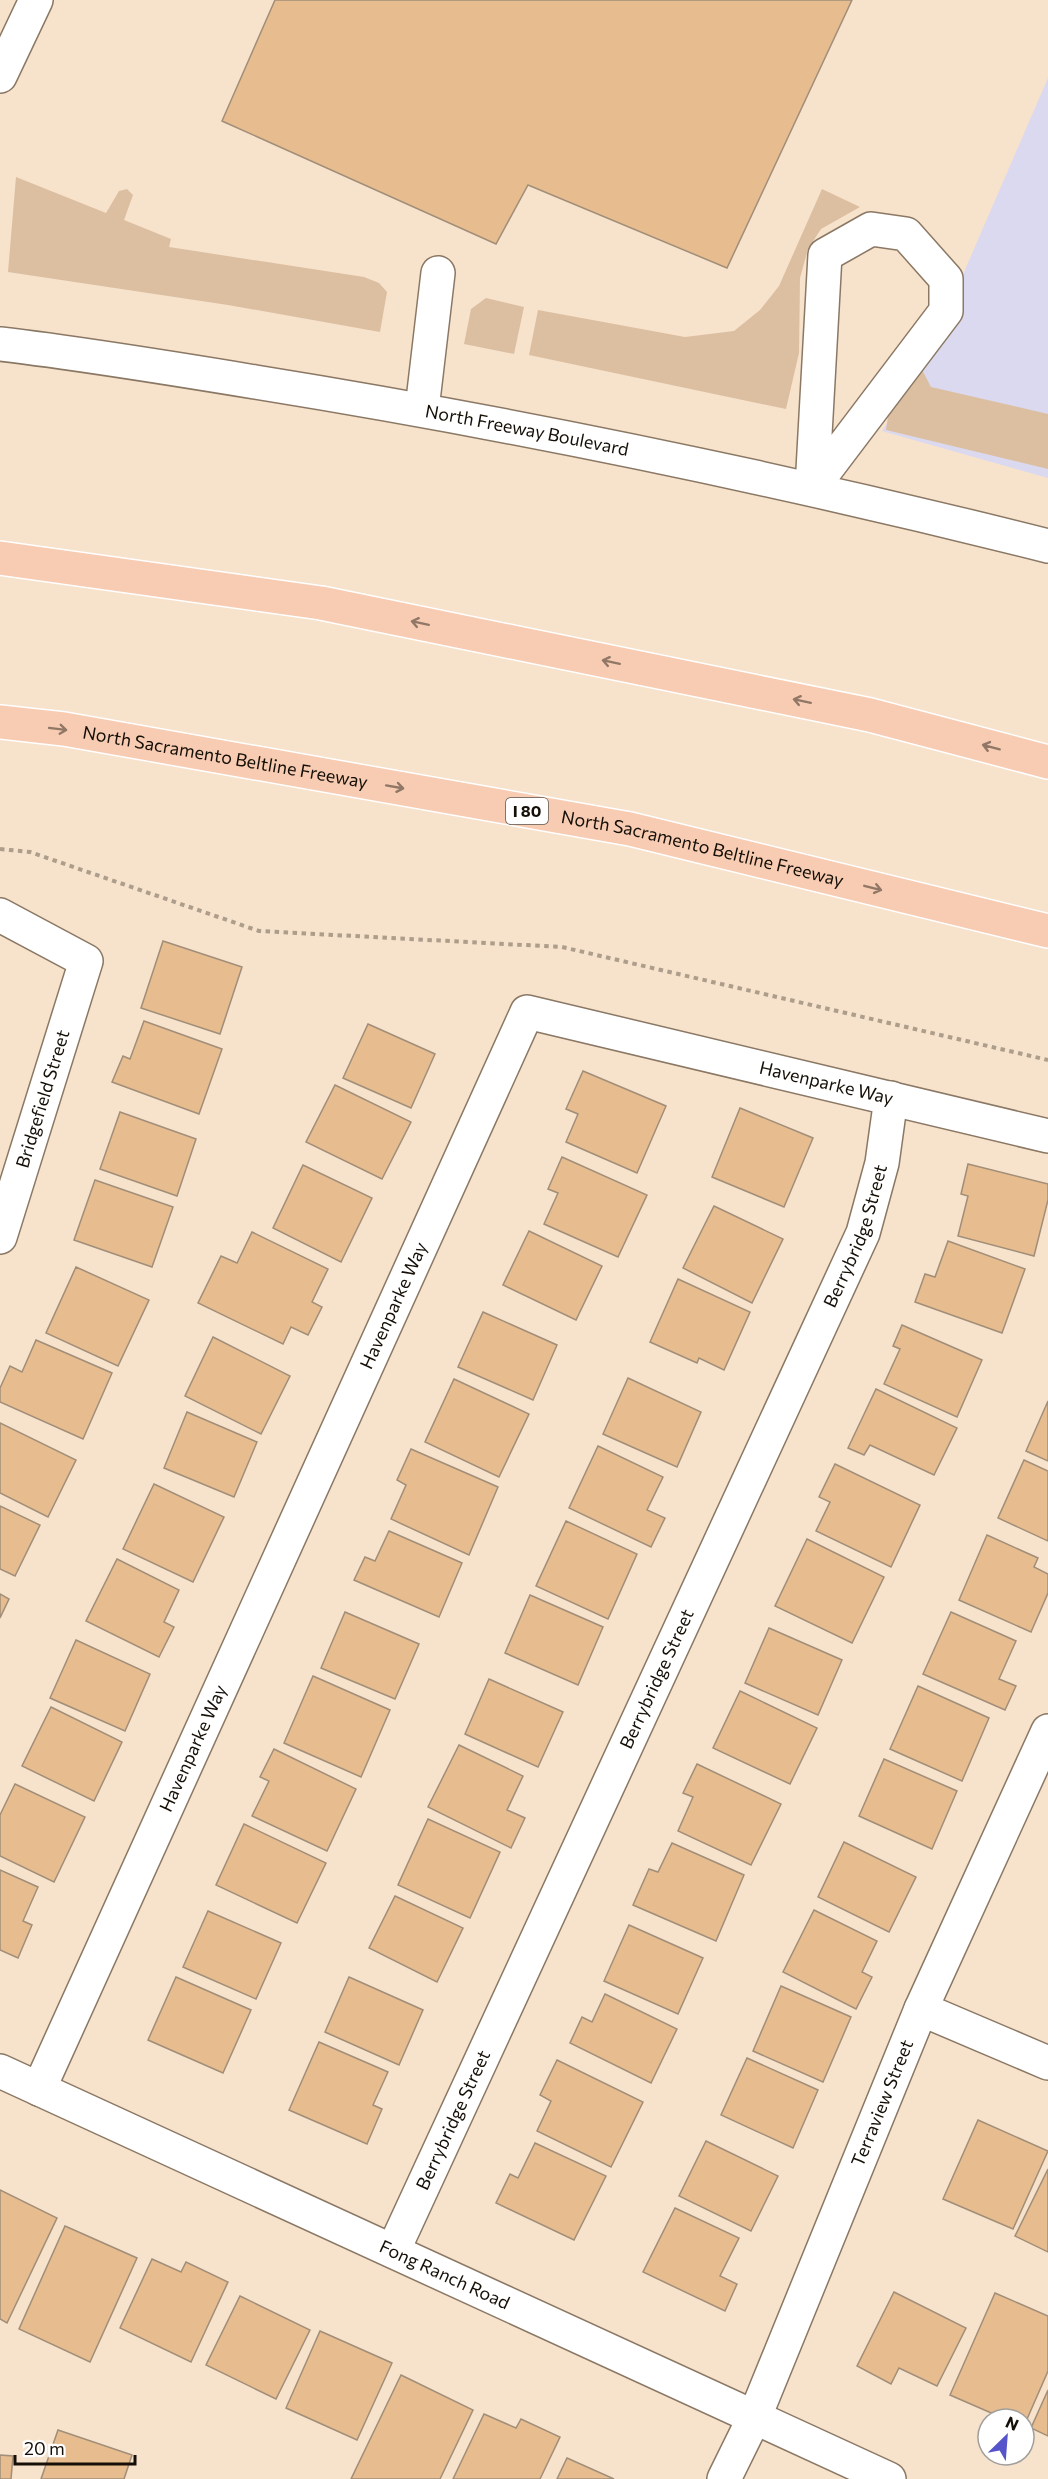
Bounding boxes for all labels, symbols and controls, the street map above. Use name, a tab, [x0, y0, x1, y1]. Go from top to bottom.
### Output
street label: North Freeway Boulevard	[424, 399, 631, 460]
one-way arrow	[411, 617, 430, 628]
one-way arrow	[602, 656, 621, 667]
one-way arrow	[793, 695, 812, 706]
street label: North Sacramento Beltline Freeway	[81, 720, 370, 792]
one-way arrow	[48, 723, 68, 734]
one-way arrow	[982, 741, 1001, 752]
one-way arrow	[385, 782, 404, 793]
road number: I 80	[506, 798, 548, 824]
street label: North Sacramento Beltline Freeway	[560, 805, 846, 891]
one-way arrow	[863, 883, 882, 895]
street label: Bridgefield Street	[11, 1027, 74, 1170]
street label: Havenparke Way	[757, 1056, 896, 1109]
street label: Berrybridge Street	[818, 1162, 891, 1311]
street label: Havenparke Way	[355, 1238, 431, 1372]
street label: Berrybridge Street	[614, 1605, 698, 1752]
street label: Havenparke Way	[154, 1681, 231, 1815]
street label: Terraview Street	[846, 2036, 917, 2170]
street label: Berrybridge Street	[411, 2047, 494, 2193]
street label: Fong Ranch Road	[376, 2235, 513, 2313]
north arrow	[976, 2407, 1036, 2467]
text: N	[1003, 2412, 1022, 2434]
scale bar	[15, 2428, 135, 2466]
text: 20 m	[24, 2437, 65, 2459]

